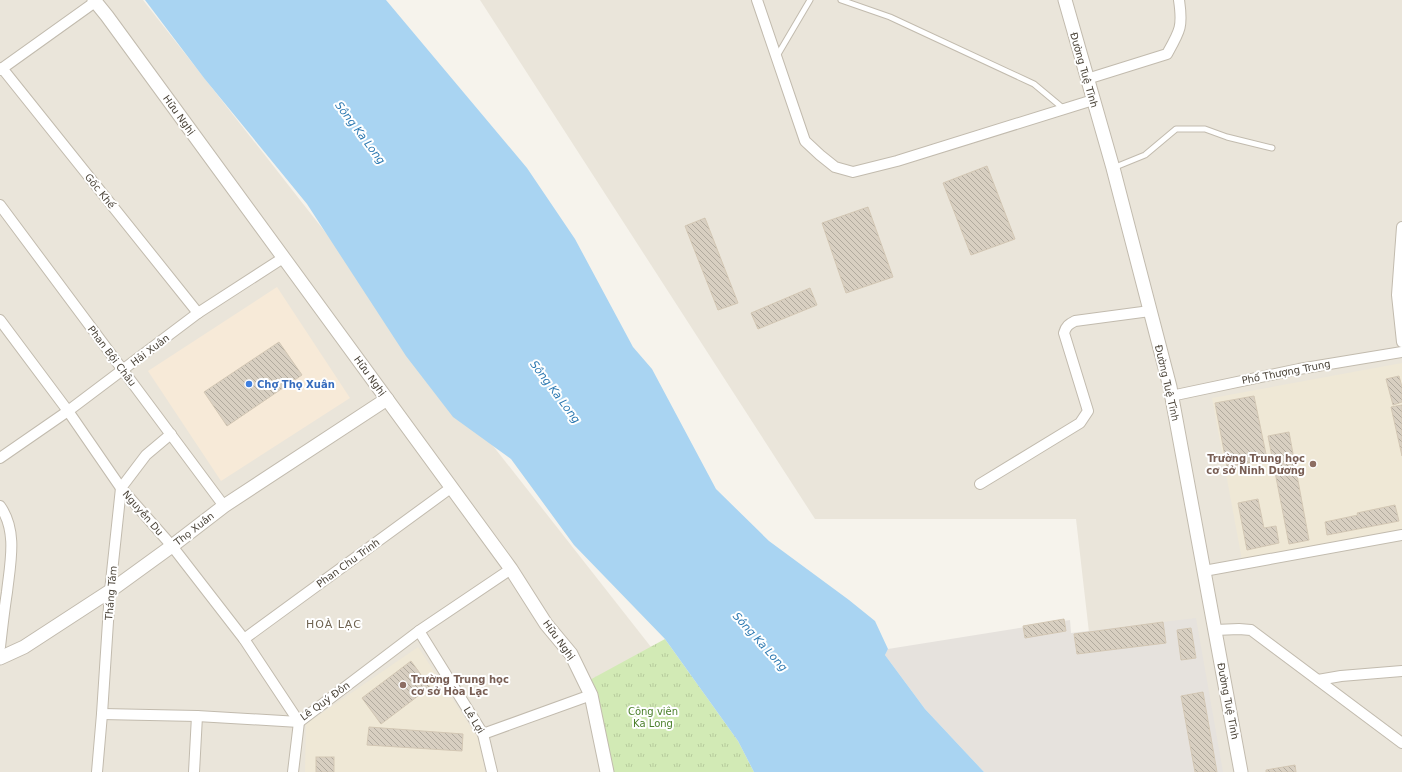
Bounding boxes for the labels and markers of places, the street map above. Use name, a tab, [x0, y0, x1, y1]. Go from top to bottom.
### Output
marker: Chợ Thọ Xuân	[244, 379, 254, 389]
place label: Chợ Thọ Xuân	[257, 379, 335, 390]
place label: Trường Trung học cơ sở Ninh Dương	[1206, 453, 1305, 476]
marker: Trường Trung học cơ sở Ninh Dương	[1308, 459, 1318, 469]
place label: Trường Trung học cơ sở Hòa Lạc	[411, 674, 509, 697]
marker: Trường Trung học cơ sở Hòa Lạc	[398, 680, 408, 690]

